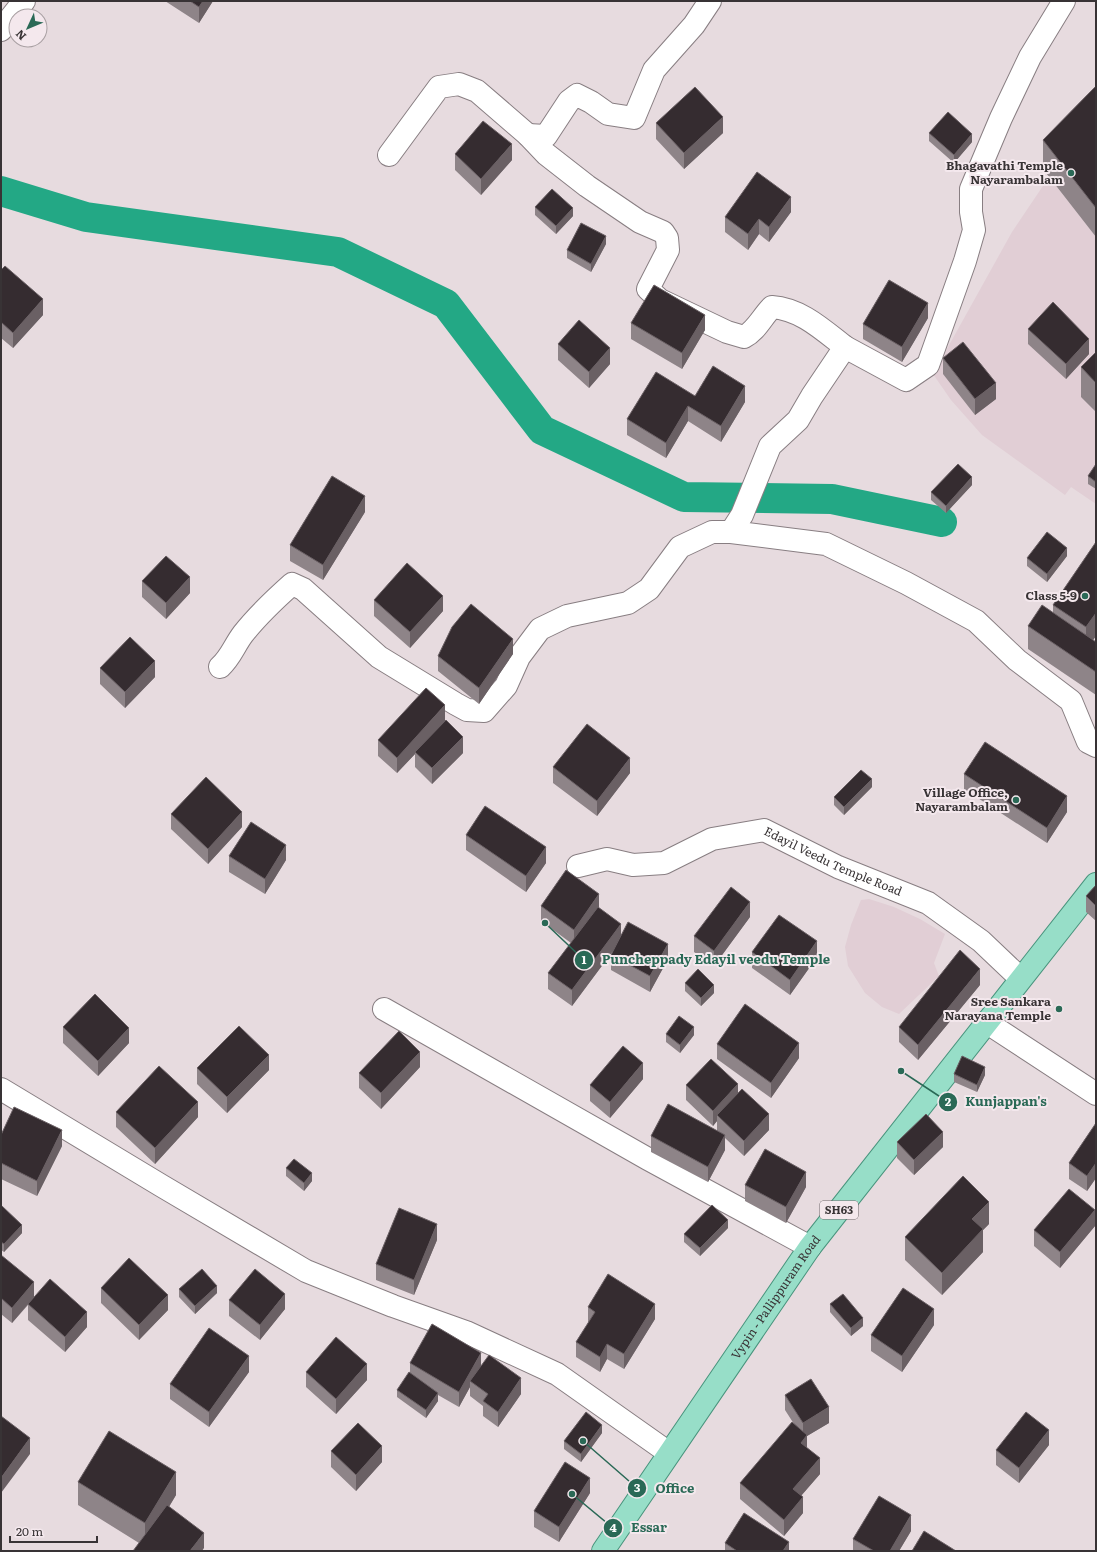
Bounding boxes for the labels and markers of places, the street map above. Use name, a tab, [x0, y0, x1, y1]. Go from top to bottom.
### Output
place label: Bhagavathi Temple Nayarambalam	[946, 156, 1063, 188]
marker: Bhagavathi Temple Nayarambalam	[1066, 168, 1076, 178]
place label: Class 5-9	[1026, 586, 1077, 604]
marker: Class 5-9	[1080, 591, 1090, 601]
place label: Village Office, Nayarambalam	[915, 783, 1008, 815]
marker: Village Office, Nayarambalam	[1011, 795, 1021, 805]
callout: Puncheppady Edayil veedu Temple	[574, 947, 839, 972]
place label: Sree Sankara Narayana Temple	[944, 992, 1051, 1024]
marker: Sree Sankara Narayana Temple	[1054, 1004, 1064, 1014]
callout: Kunjappan's	[938, 1089, 1055, 1114]
callout: Office	[627, 1476, 702, 1501]
callout: Essar	[603, 1515, 675, 1540]

